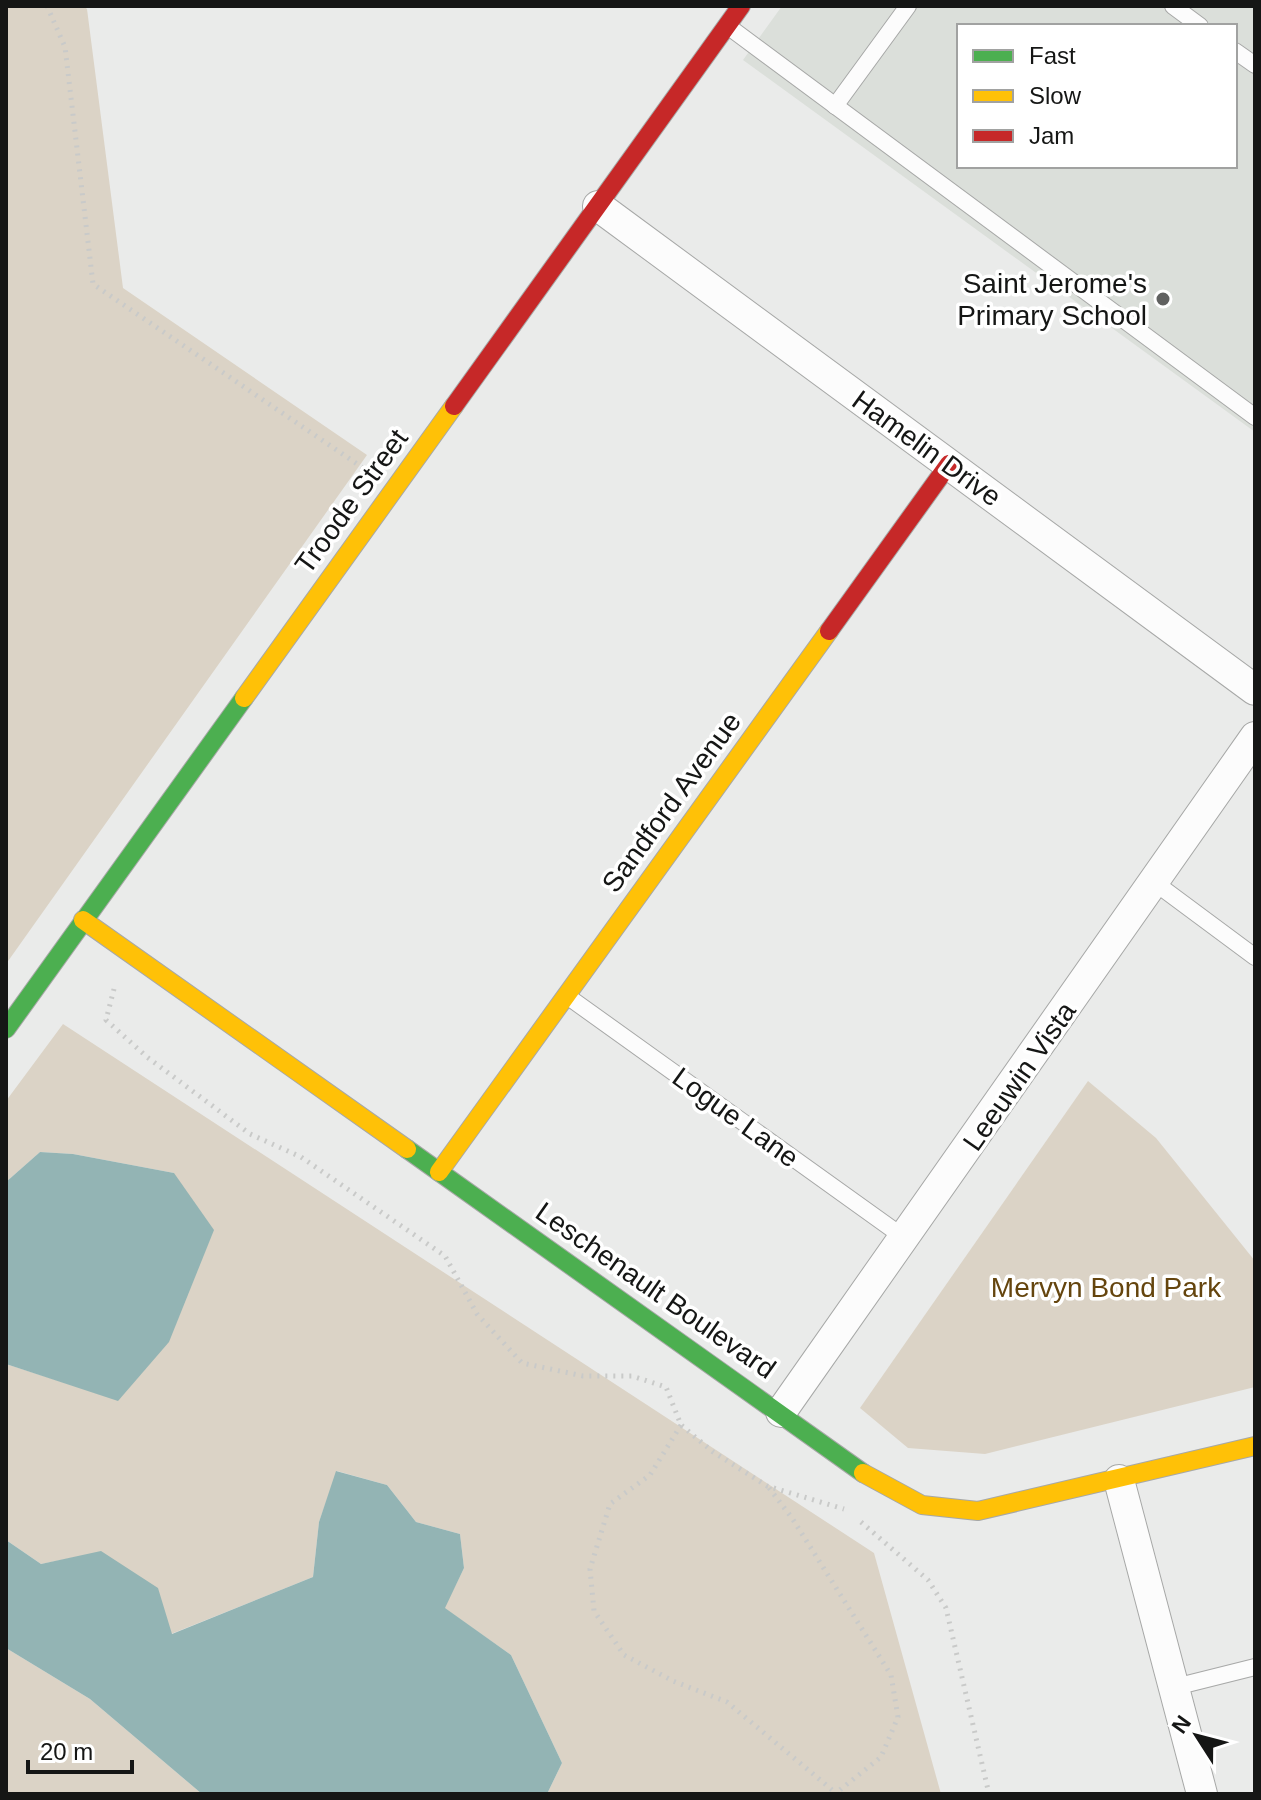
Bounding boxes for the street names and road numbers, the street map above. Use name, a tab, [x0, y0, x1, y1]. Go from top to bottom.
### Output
street label: Hamelin Drive	[846, 384, 1007, 513]
street label: Troode Street	[289, 423, 414, 579]
street label: Sandford Avenue	[596, 706, 747, 898]
street label: Leeuwin Vista	[957, 996, 1082, 1156]
street label: Logue Lane	[667, 1061, 805, 1173]
street label: Leschenault Boulevard	[530, 1196, 781, 1385]

